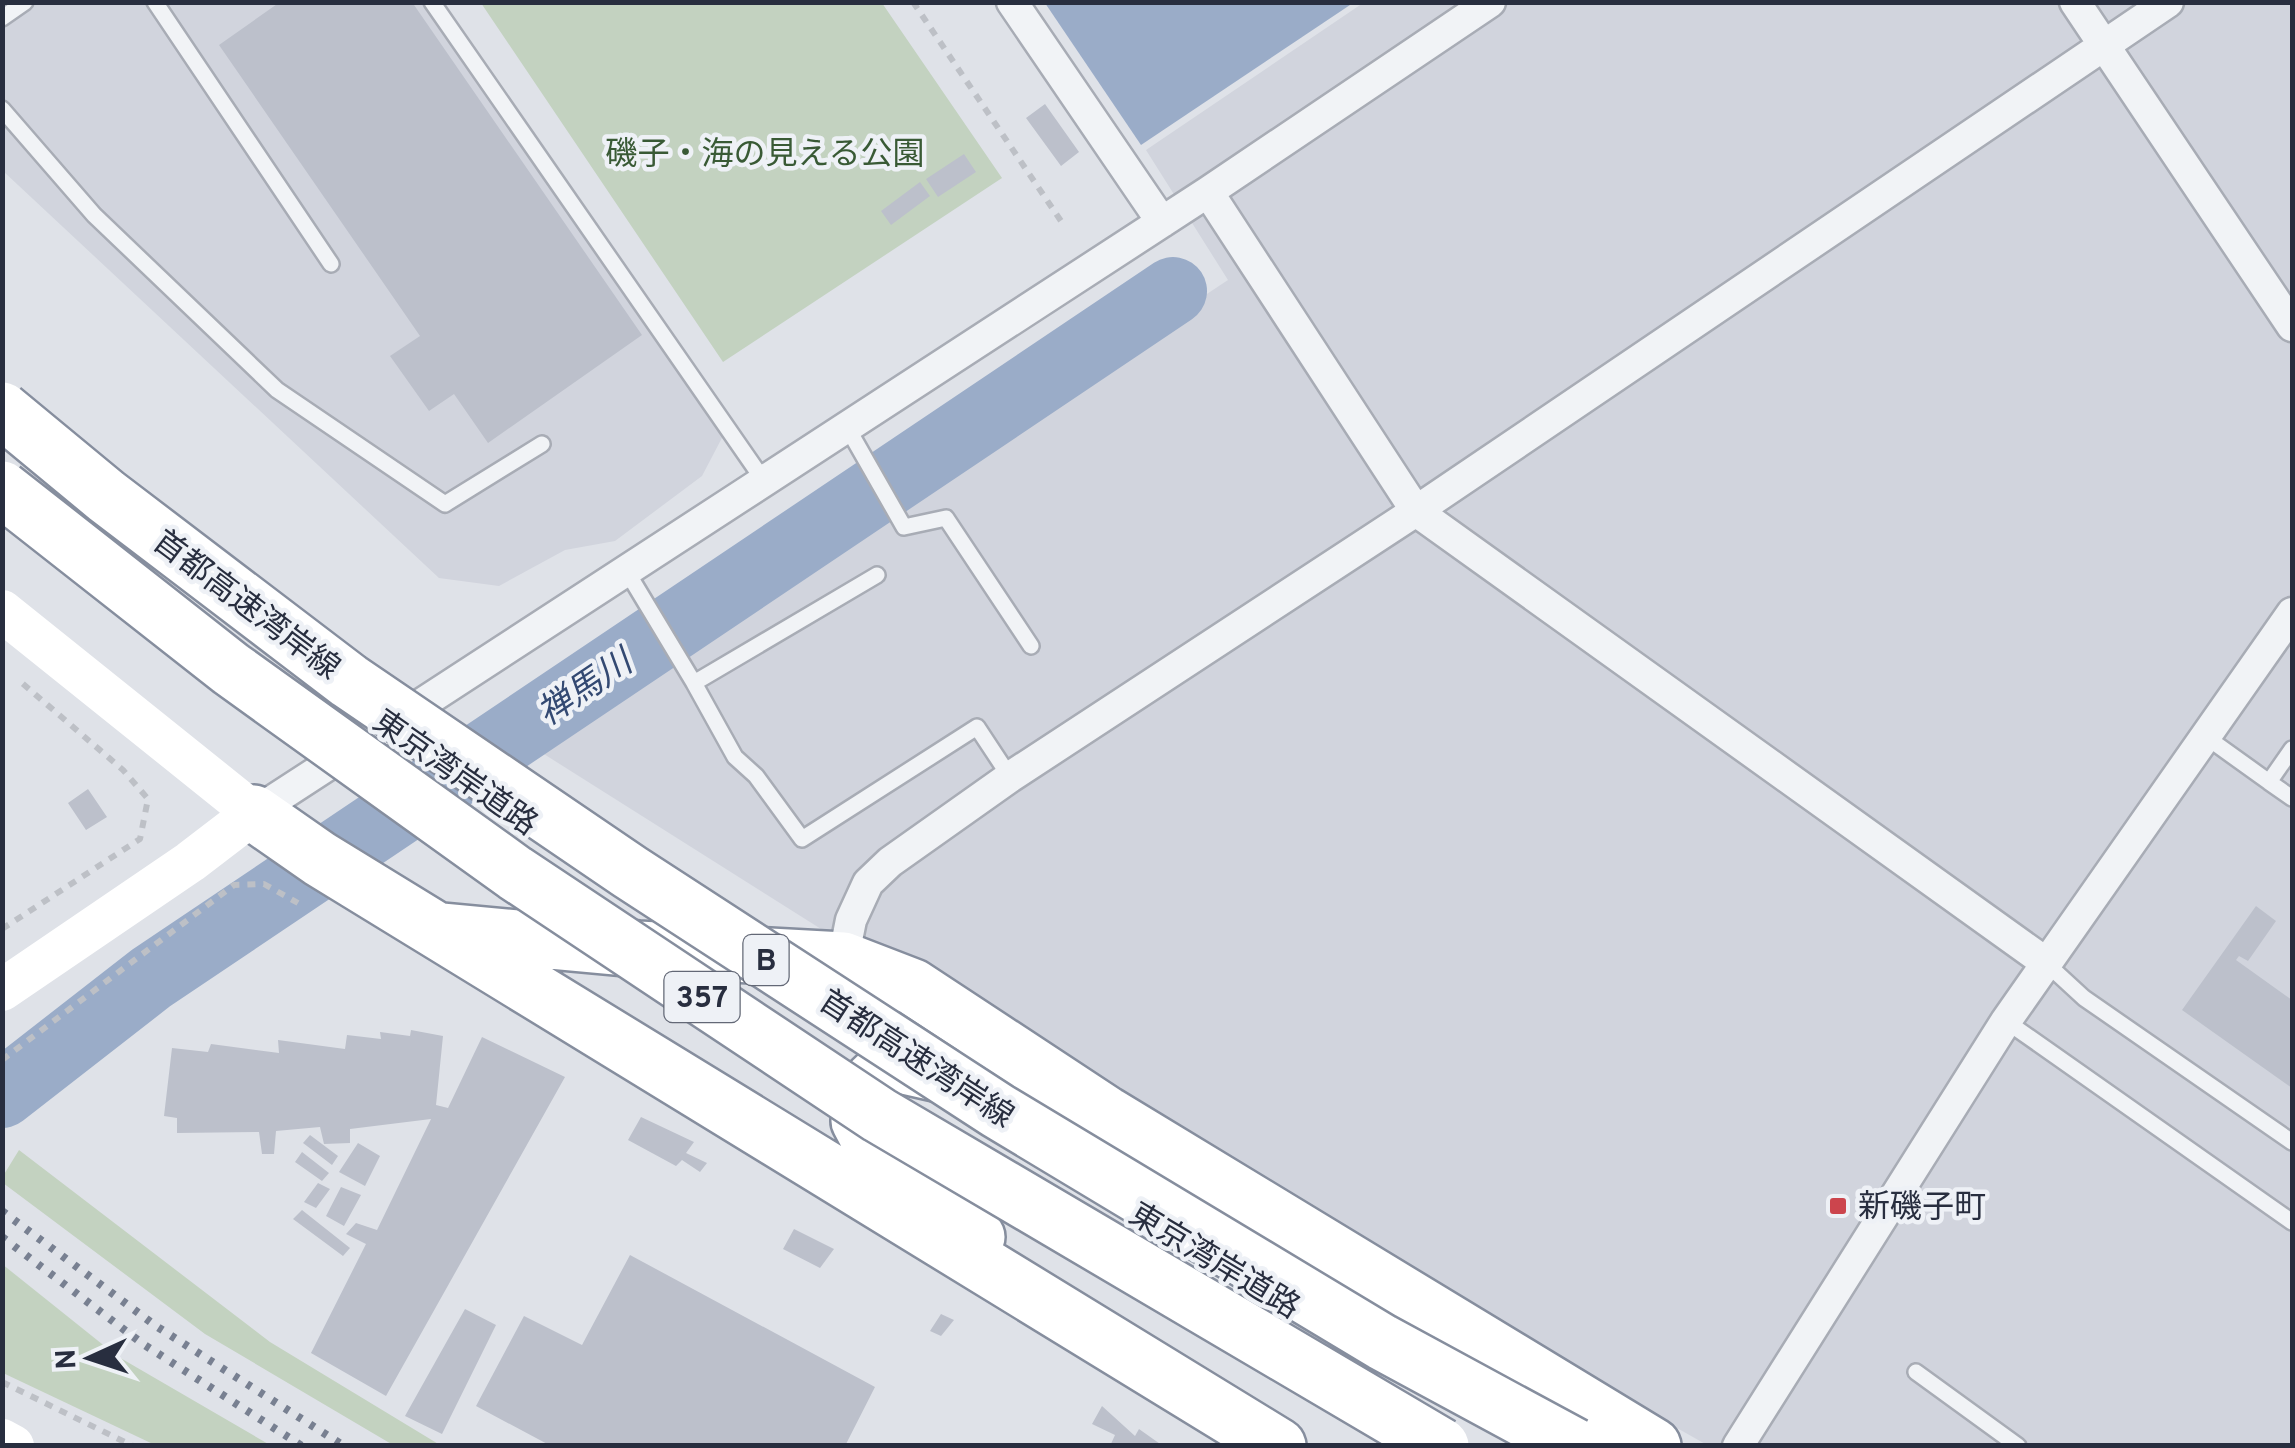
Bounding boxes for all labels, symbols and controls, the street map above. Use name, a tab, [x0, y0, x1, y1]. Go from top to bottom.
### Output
park label: 磯子・海の見える公園	[605, 136, 925, 176]
street label: 首都高速湾岸線	[144, 523, 347, 690]
water label: 禅馬川	[530, 640, 645, 737]
street label: 東京湾岸道路	[364, 703, 544, 846]
road number: B	[744, 935, 788, 985]
road number: 357	[664, 972, 740, 1022]
street label: 首都高速湾岸線	[811, 983, 1020, 1138]
place label: 新磯子町	[1858, 1189, 1986, 1229]
marker: 新磯子町	[1827, 1195, 1849, 1217]
street label: 東京湾岸道路	[1121, 1196, 1306, 1329]
north arrow	[40, 1308, 140, 1408]
text: N	[50, 1348, 87, 1370]

